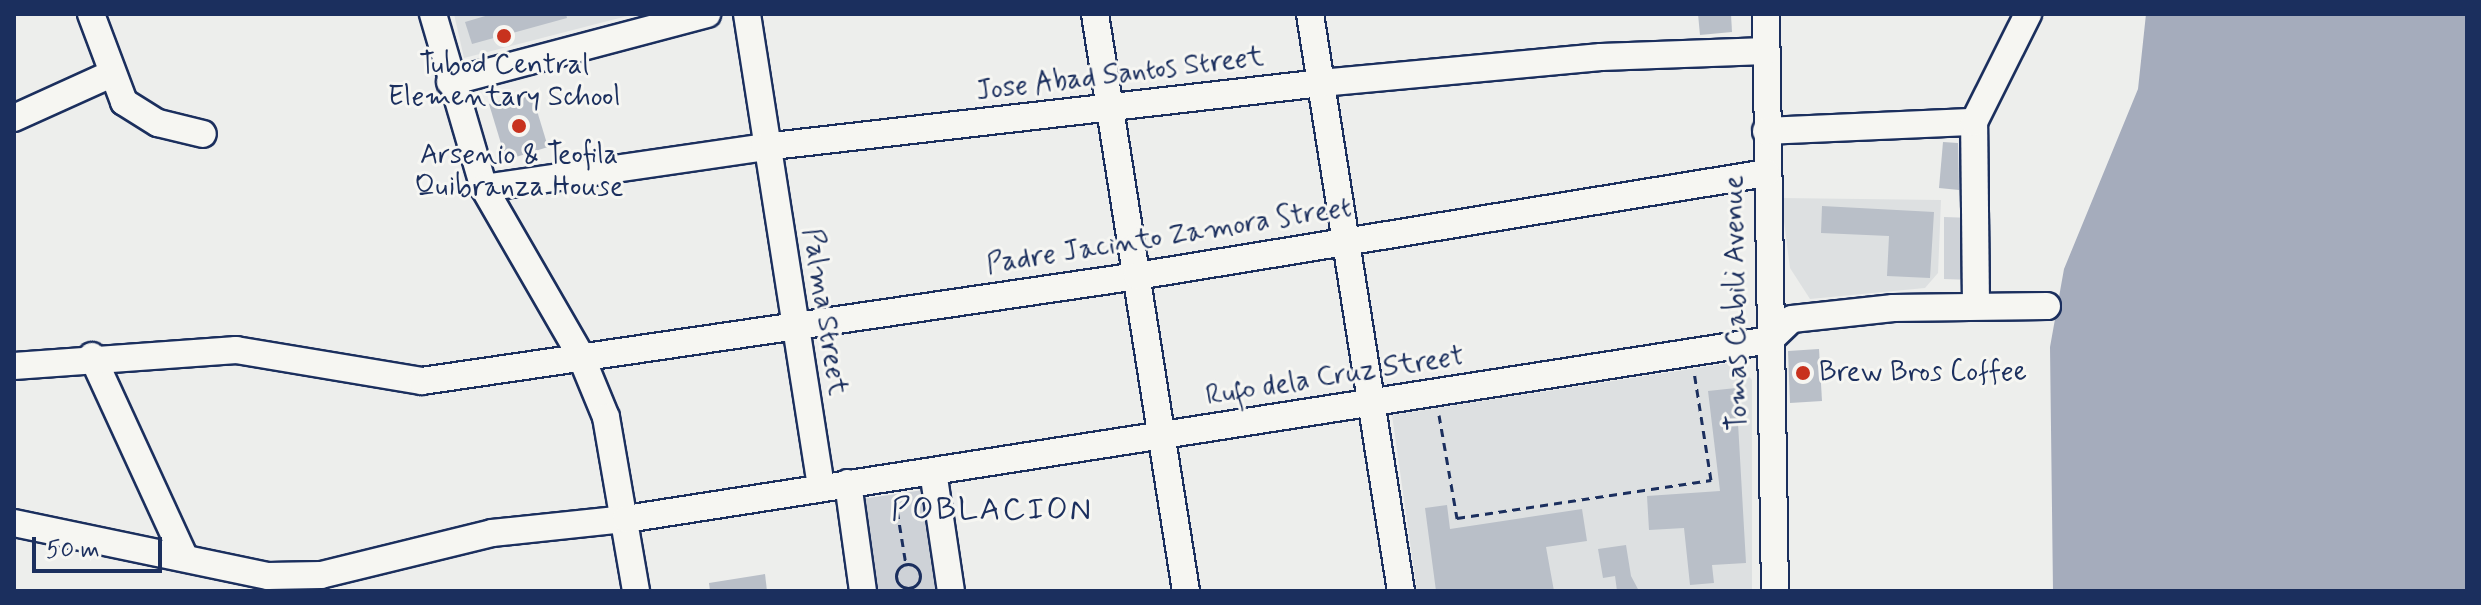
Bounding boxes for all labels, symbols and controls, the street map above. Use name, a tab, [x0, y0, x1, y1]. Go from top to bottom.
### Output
marker: Tubod Central Elementary School	[495, 27, 513, 45]
street label: Jose Abad Santos Street	[971, 40, 1269, 110]
place label: Tubod Central Elementary School	[388, 49, 620, 115]
marker: Arsenio & Teofila Quibranza House	[510, 117, 528, 135]
place label: Arsenio & Teofila Quibranza House	[417, 139, 621, 205]
street label: Tomas Cabili Avenue	[1718, 176, 1756, 430]
street label: Padre Jacinto Zamora Street	[982, 191, 1356, 283]
street label: Palma Street	[794, 226, 854, 398]
street label: Rufo dela Cruz Street	[1205, 340, 1465, 414]
place label: Brew Bros Coffee	[1819, 356, 2031, 390]
marker: Brew Bros Coffee	[1794, 364, 1812, 382]
district label: POBLACION	[895, 491, 1089, 529]
scale bar	[36, 521, 166, 571]
text: 50 m	[46, 535, 100, 566]

